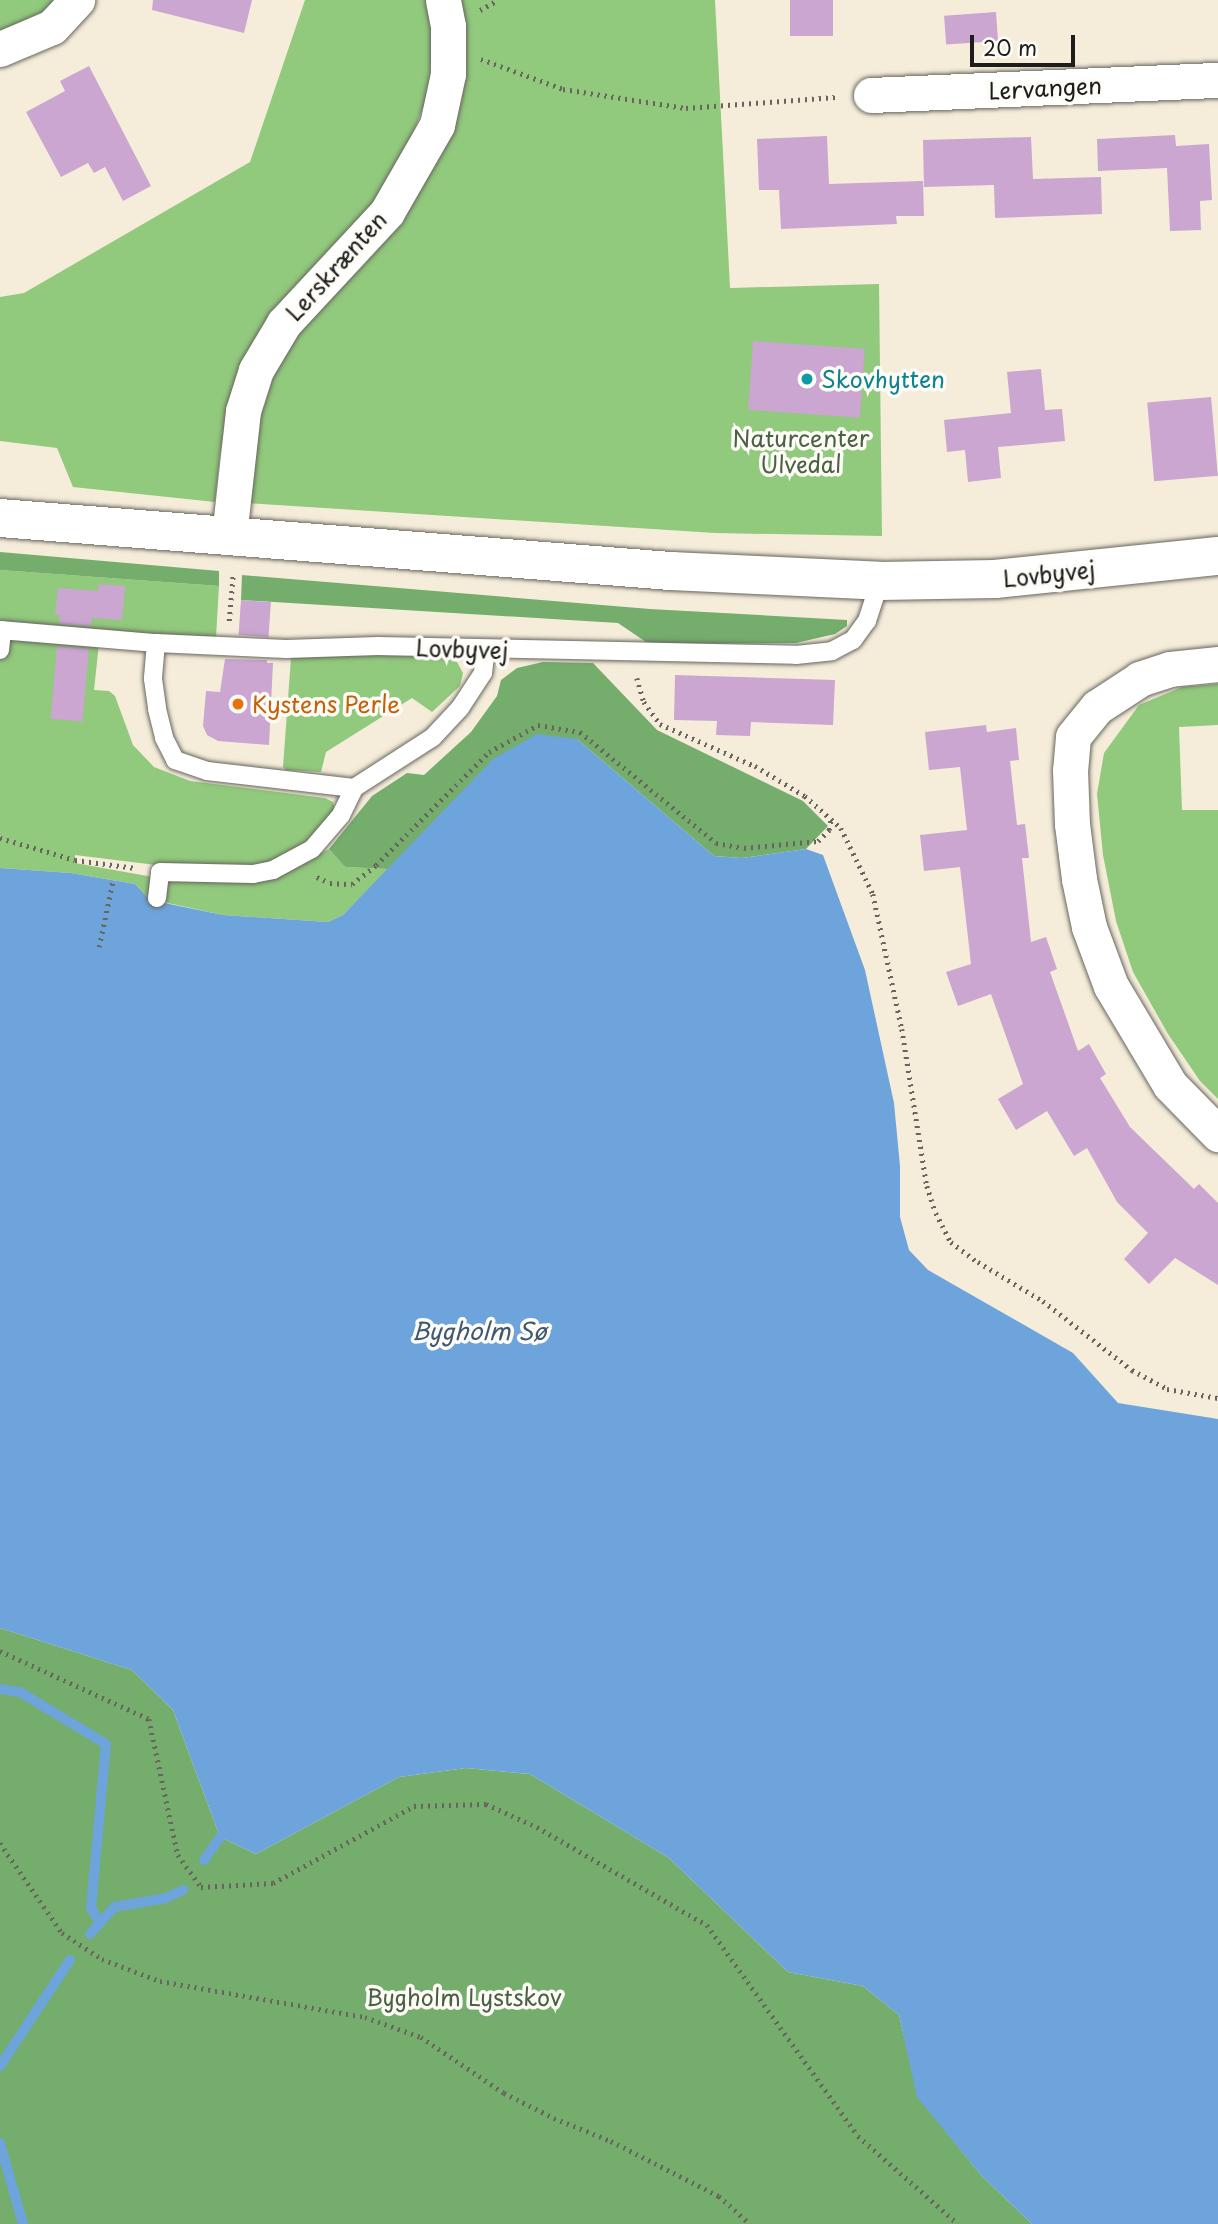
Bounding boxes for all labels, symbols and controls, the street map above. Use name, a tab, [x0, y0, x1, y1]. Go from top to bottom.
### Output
scale bar	[973, 21, 1078, 65]
text: 20 m	[983, 31, 1037, 63]
street label: Lervangen	[987, 71, 1103, 105]
street label: Lerskrænten	[280, 206, 392, 326]
place label: Skovhytten	[821, 365, 945, 393]
marker: Skovhytten	[799, 371, 815, 387]
park label: Naturcenter Ulvedal	[733, 424, 869, 478]
street label: Lovbyvej	[1001, 555, 1097, 593]
street label: Lovbyvej	[415, 634, 509, 664]
place label: Kystens Perle	[252, 690, 400, 718]
marker: Kystens Perle	[230, 696, 246, 712]
water label: Bygholm Sø	[412, 1317, 546, 1345]
park label: Bygholm Lystskov	[366, 1983, 562, 2011]

